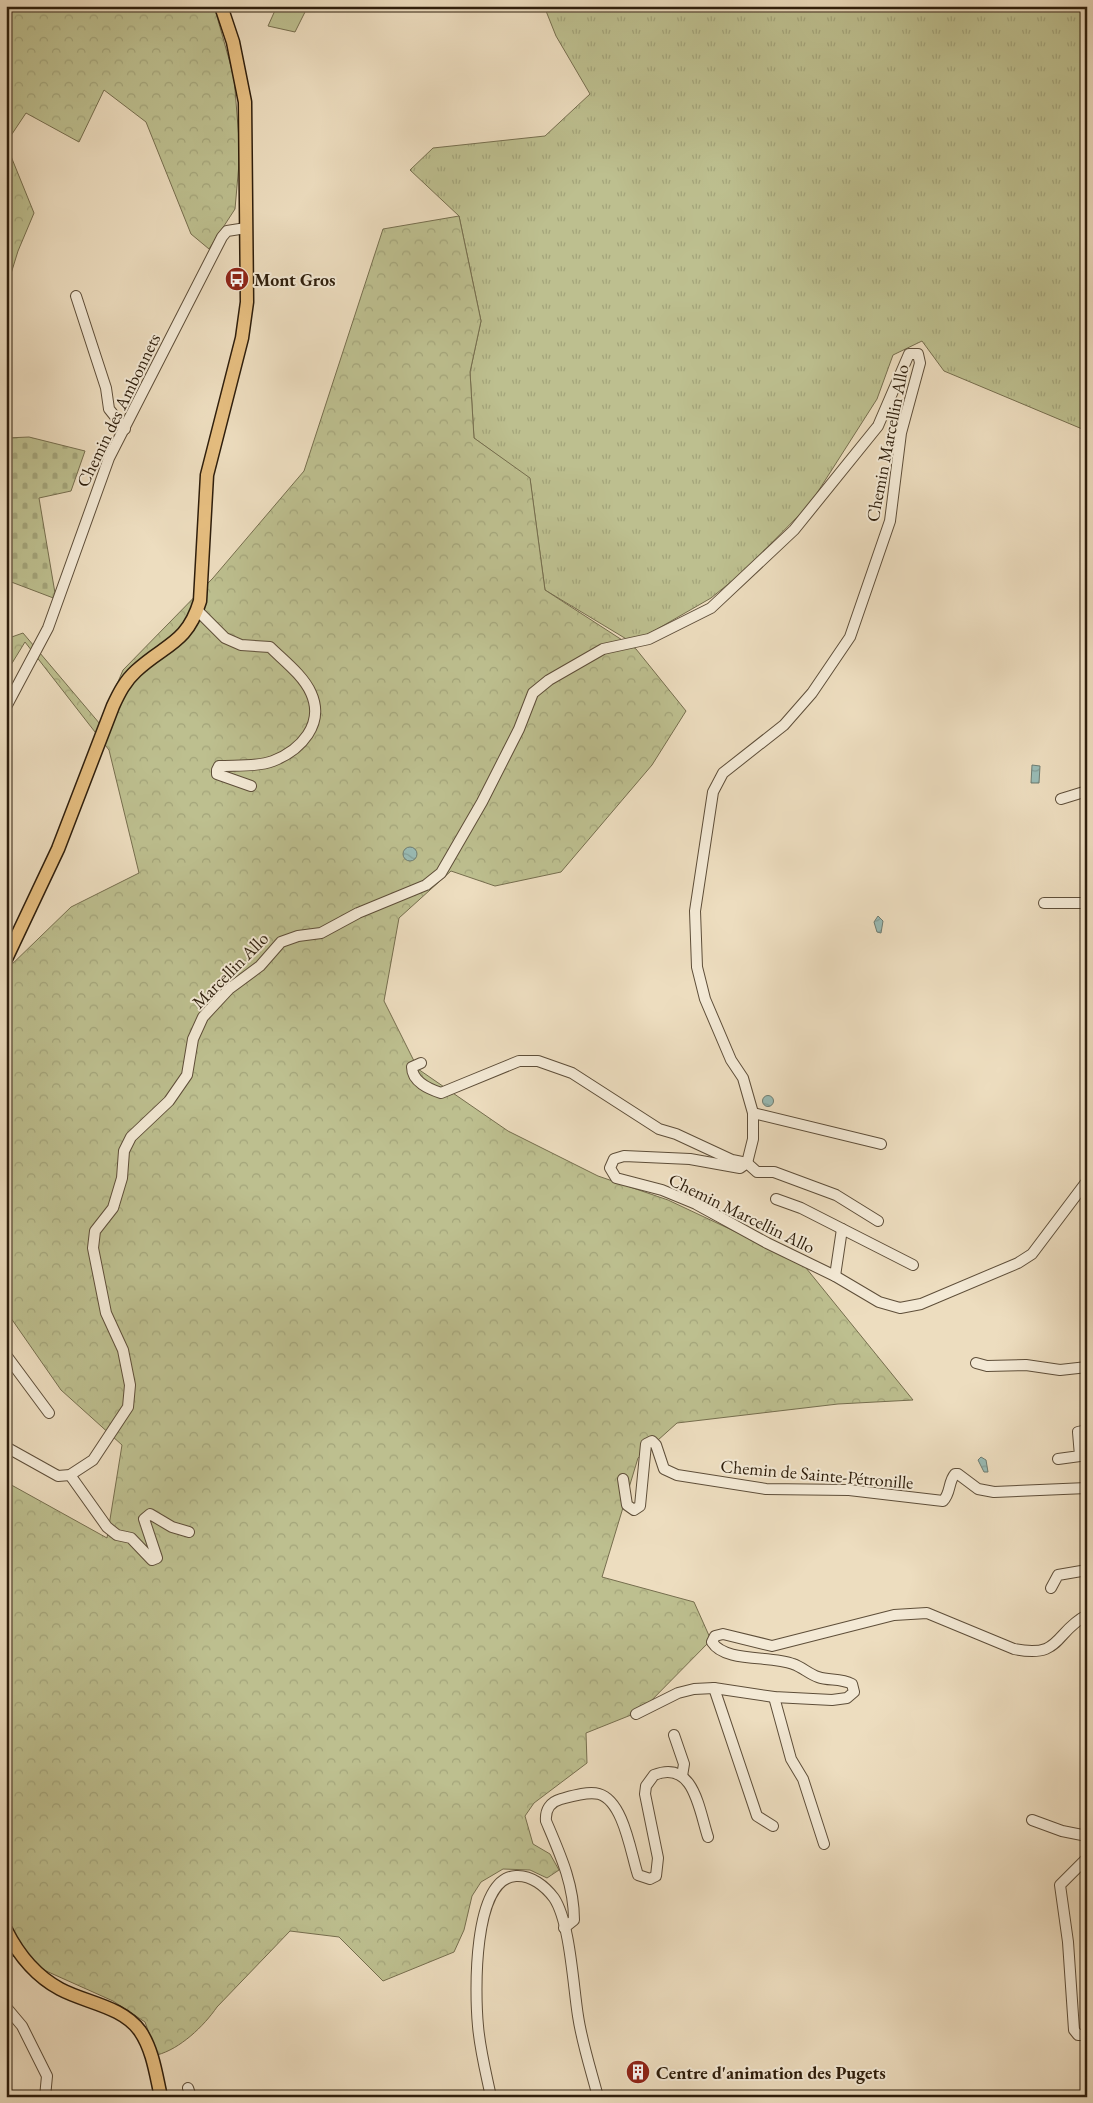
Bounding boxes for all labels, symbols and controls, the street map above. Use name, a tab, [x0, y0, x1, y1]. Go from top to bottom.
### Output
bus stop icon: Mont Gros	[224, 266, 250, 292]
place label: Mont Gros	[254, 268, 336, 291]
street label: Chemin des Ambonnets	[71, 329, 165, 491]
street label: Chemin Marcellin Allo	[860, 362, 914, 524]
street label: Marcellin Allo	[187, 927, 273, 1013]
street label: Chemin Marcellin Allo	[665, 1168, 819, 1258]
street label: Chemin de Sainte-Pétronille	[720, 1454, 914, 1494]
building icon: Centre d'animation des Pugets	[625, 2059, 651, 2085]
place label: Centre d'animation des Pugets	[656, 2061, 886, 2084]

